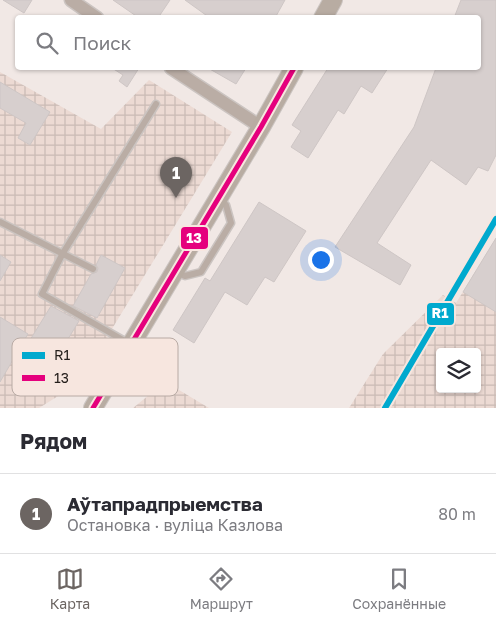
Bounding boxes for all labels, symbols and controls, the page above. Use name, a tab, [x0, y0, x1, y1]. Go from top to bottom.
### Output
search box	[15, 15, 481, 70]
icon: search	[33, 29, 61, 57]
text: Поиск	[73, 31, 132, 54]
pin: 1	[160, 157, 192, 198]
line badge: 13	[180, 226, 209, 250]
text: 13	[186, 229, 202, 246]
your location	[308, 247, 334, 273]
line badge: R1	[426, 302, 455, 326]
text: R1	[432, 304, 448, 321]
legend	[12, 338, 178, 396]
text: R1	[54, 346, 71, 363]
map controls	[436, 348, 481, 393]
button: layers	[436, 348, 481, 393]
text: 13	[54, 369, 69, 386]
text: Рядом	[20, 428, 87, 454]
text: Аўтапрадпрыемства	[67, 492, 263, 515]
text: 1	[32, 504, 40, 524]
text: 80 m	[438, 504, 476, 524]
text: Остановка · вуліца Казлова	[67, 515, 283, 535]
tab: Карта	[50, 565, 90, 612]
tab: Маршрут	[190, 565, 253, 612]
tab: Сохранённые	[352, 565, 446, 612]

